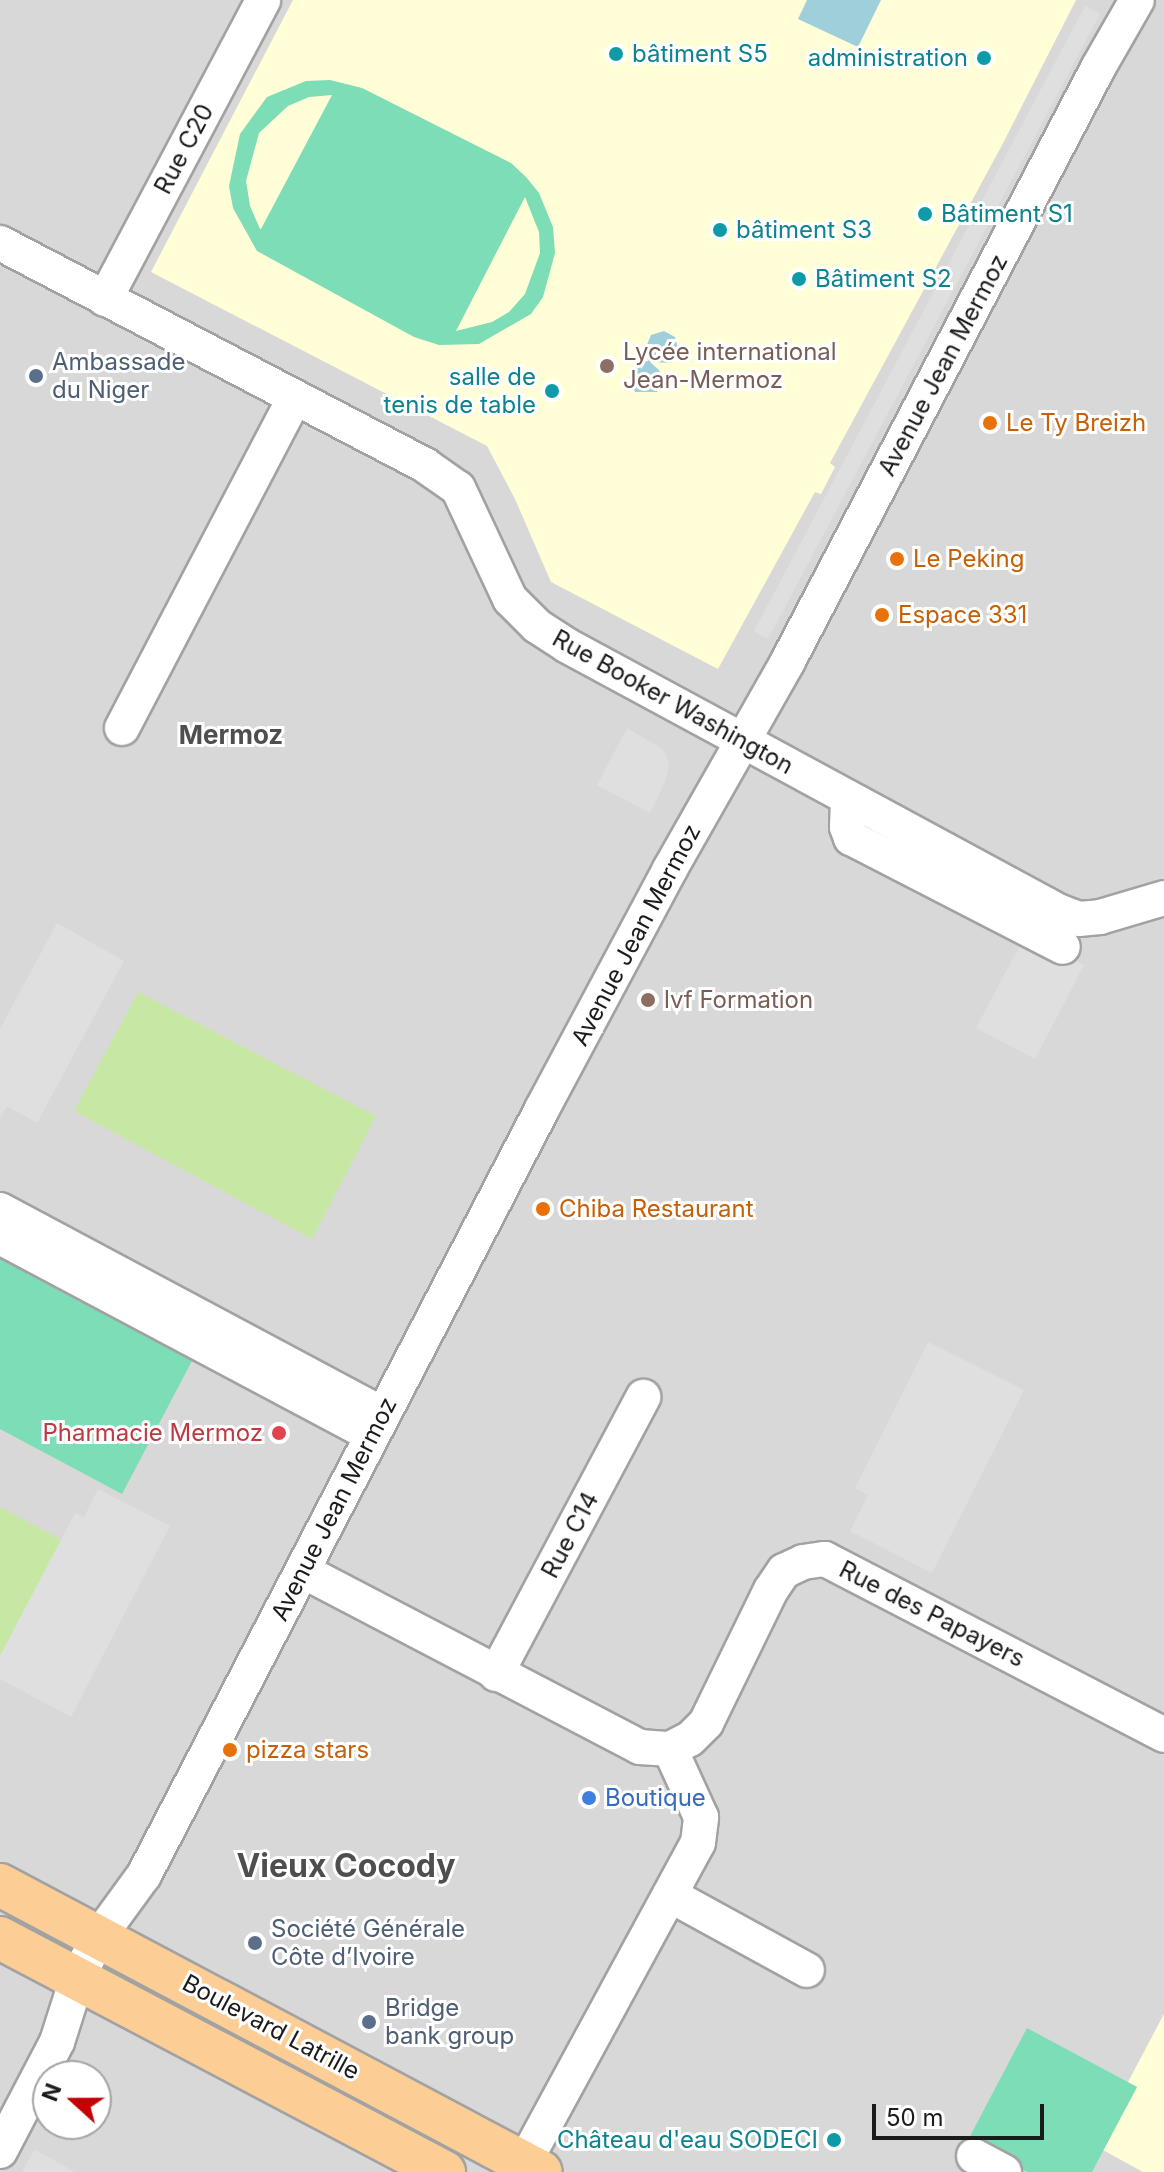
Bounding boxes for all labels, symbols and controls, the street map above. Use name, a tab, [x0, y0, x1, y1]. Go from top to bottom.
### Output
place label: bâtiment S5	[632, 40, 768, 68]
place label: administration	[808, 44, 968, 72]
marker: bâtiment S5	[607, 45, 625, 63]
marker: administration	[975, 49, 993, 67]
street label: Rue C20	[148, 99, 220, 199]
place label: Bâtiment S1	[941, 200, 1073, 228]
marker: Bâtiment S1	[916, 205, 934, 223]
place label: bâtiment S3	[736, 216, 872, 244]
marker: bâtiment S3	[711, 221, 729, 239]
street label: Avenue Jean Mermoz	[872, 249, 1014, 481]
place label: Bâtiment S2	[815, 265, 952, 293]
marker: Bâtiment S2	[790, 270, 808, 288]
place label: Lycée international Jean-Mermoz	[623, 338, 837, 394]
place label: Ambassade du Niger	[52, 348, 185, 404]
marker: Lycée international Jean-Mermoz	[598, 357, 616, 375]
place label: salle de tenis de table	[384, 363, 536, 419]
marker: Ambassade du Niger	[27, 367, 45, 385]
marker: salle de tenis de table	[543, 382, 561, 400]
place label: Le Ty Breizh	[1006, 409, 1146, 437]
marker: Le Ty Breizh	[981, 414, 999, 432]
place label: Le Peking	[913, 545, 1024, 573]
marker: Le Peking	[888, 550, 906, 568]
place label: Espace 331	[898, 601, 1027, 629]
marker: Espace 331	[873, 606, 891, 624]
street label: Rue Booker Washington	[548, 624, 798, 780]
district label: Mermoz	[179, 719, 283, 751]
street label: Avenue Jean Mermoz	[565, 819, 707, 1051]
place label: lvf Formation	[664, 986, 813, 1014]
marker: lvf Formation	[639, 991, 657, 1009]
place label: Chiba Restaurant	[559, 1195, 754, 1223]
marker: Chiba Restaurant	[534, 1200, 552, 1218]
street label: Avenue Jean Mermoz	[265, 1393, 403, 1625]
place label: Pharmacie Mermoz	[42, 1419, 263, 1447]
marker: Pharmacie Mermoz	[270, 1424, 288, 1442]
street label: Rue C14	[535, 1487, 605, 1583]
street label: Rue des Papayers	[835, 1555, 1029, 1673]
place label: pizza stars	[246, 1736, 369, 1764]
marker: pizza stars	[221, 1741, 239, 1759]
place label: Boutique	[605, 1784, 706, 1812]
marker: Boutique	[580, 1789, 598, 1807]
district label: Vieux Cocody	[236, 1847, 456, 1885]
place label: Société Générale Côte d’Ivoire	[271, 1915, 465, 1971]
marker: Société Générale Côte d’Ivoire	[246, 1934, 264, 1952]
street label: Boulevard Latrille	[178, 1968, 364, 2086]
place label: Bridge bank group	[385, 1994, 514, 2050]
marker: Bridge bank group	[360, 2013, 378, 2031]
north arrow	[32, 2060, 112, 2140]
text: N	[36, 2080, 67, 2105]
scale bar	[876, 2088, 1048, 2138]
text: 50 m	[886, 2103, 944, 2132]
place label: Château d'eau SODECI	[557, 2126, 818, 2154]
marker: Château d'eau SODECI	[825, 2131, 843, 2149]

